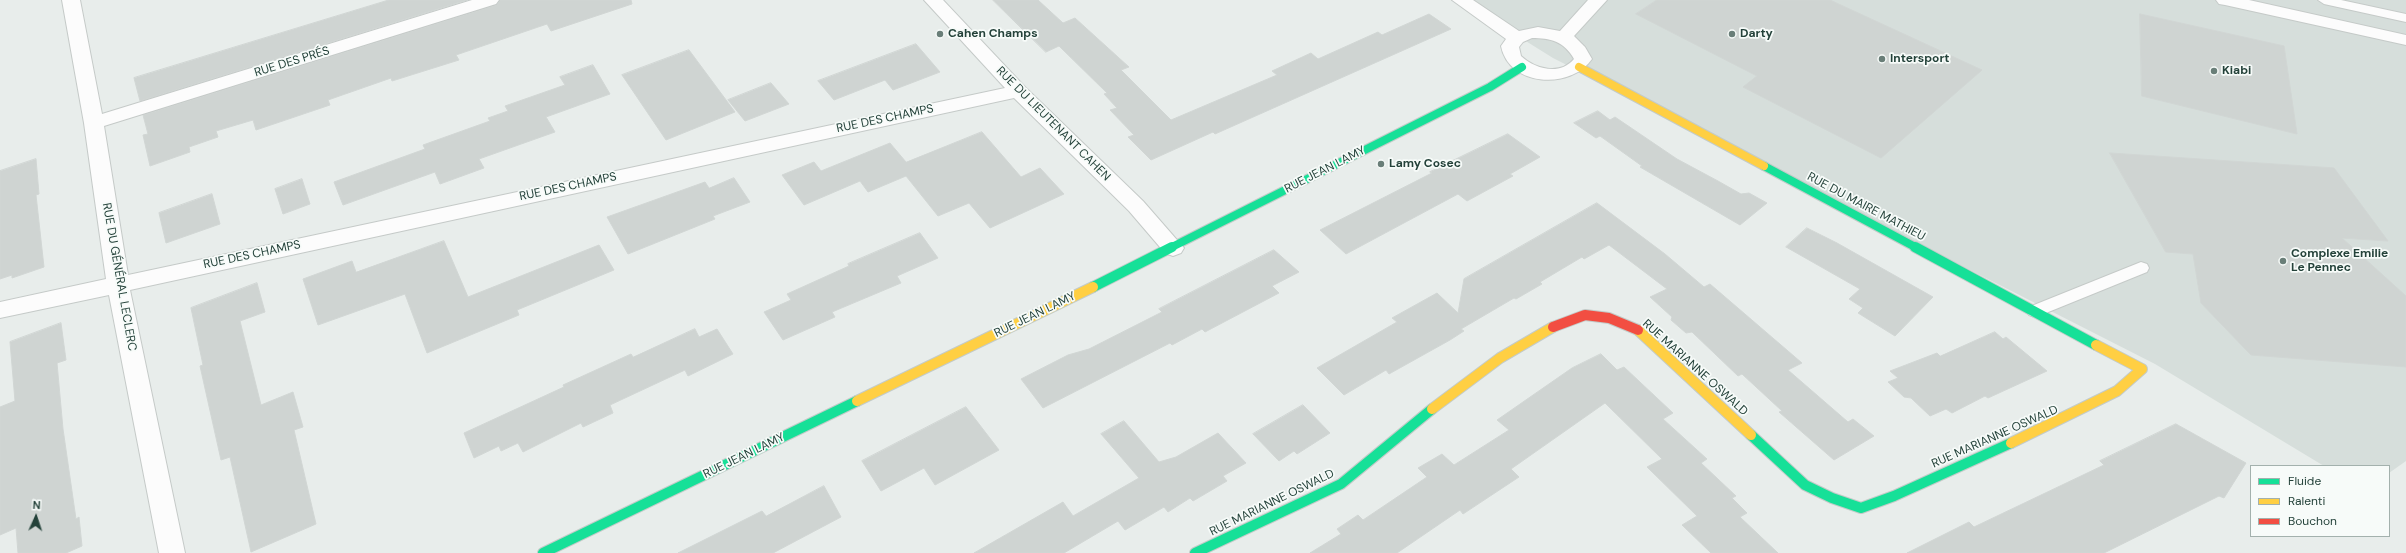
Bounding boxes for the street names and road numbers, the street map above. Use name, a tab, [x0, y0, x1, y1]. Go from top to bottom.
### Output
street label: RUE DES PRÉS	[253, 44, 331, 80]
street label: RUE DU LIEUTENANT CAHEN	[993, 64, 1113, 184]
street label: RUE DES CHAMPS	[835, 102, 935, 136]
street label: RUE JEAN LAMY	[1282, 143, 1368, 197]
street label: RUE DES CHAMPS	[518, 170, 618, 204]
street label: RUE DU MAIRE MATHIEU	[1804, 170, 1928, 244]
street label: RUE DU GÉNÉRAL LECLERC	[99, 202, 139, 352]
street label: RUE DES CHAMPS	[202, 238, 302, 272]
street label: RUE JEAN LAMY	[992, 289, 1078, 341]
street label: RUE MARIANNE OSWALD	[1639, 317, 1751, 419]
street label: RUE MARIANNE OSWALD	[1930, 403, 2060, 471]
street label: RUE JEAN LAMY	[701, 430, 787, 482]
street label: RUE MARIANNE OSWALD	[1207, 467, 1337, 539]

